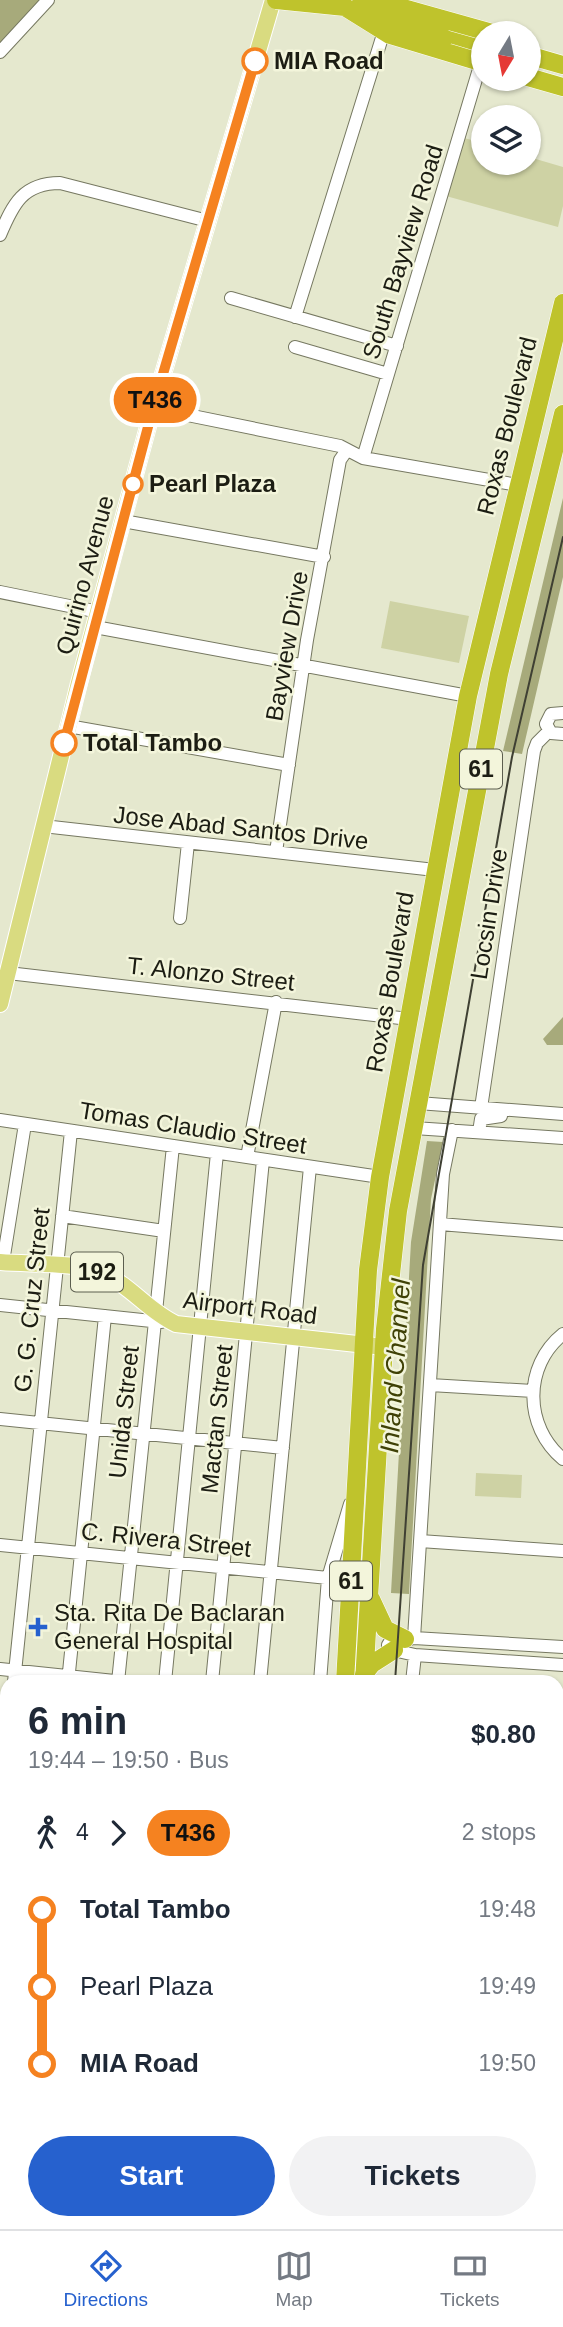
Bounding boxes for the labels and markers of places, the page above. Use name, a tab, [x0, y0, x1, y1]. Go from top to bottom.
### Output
place label: MIA Road	[274, 47, 384, 74]
marker: MIA Road	[242, 48, 268, 74]
place label: Pearl Plaza	[149, 470, 276, 497]
marker: Pearl Plaza	[123, 474, 143, 494]
place label: Total Tambo	[83, 729, 222, 756]
marker: Total Tambo	[51, 730, 77, 756]
place label: Sta. Rita De Baclaran General Hospital	[54, 1599, 285, 1654]
marker: Sta. Rita De Baclaran General Hospital	[28, 1617, 48, 1637]

